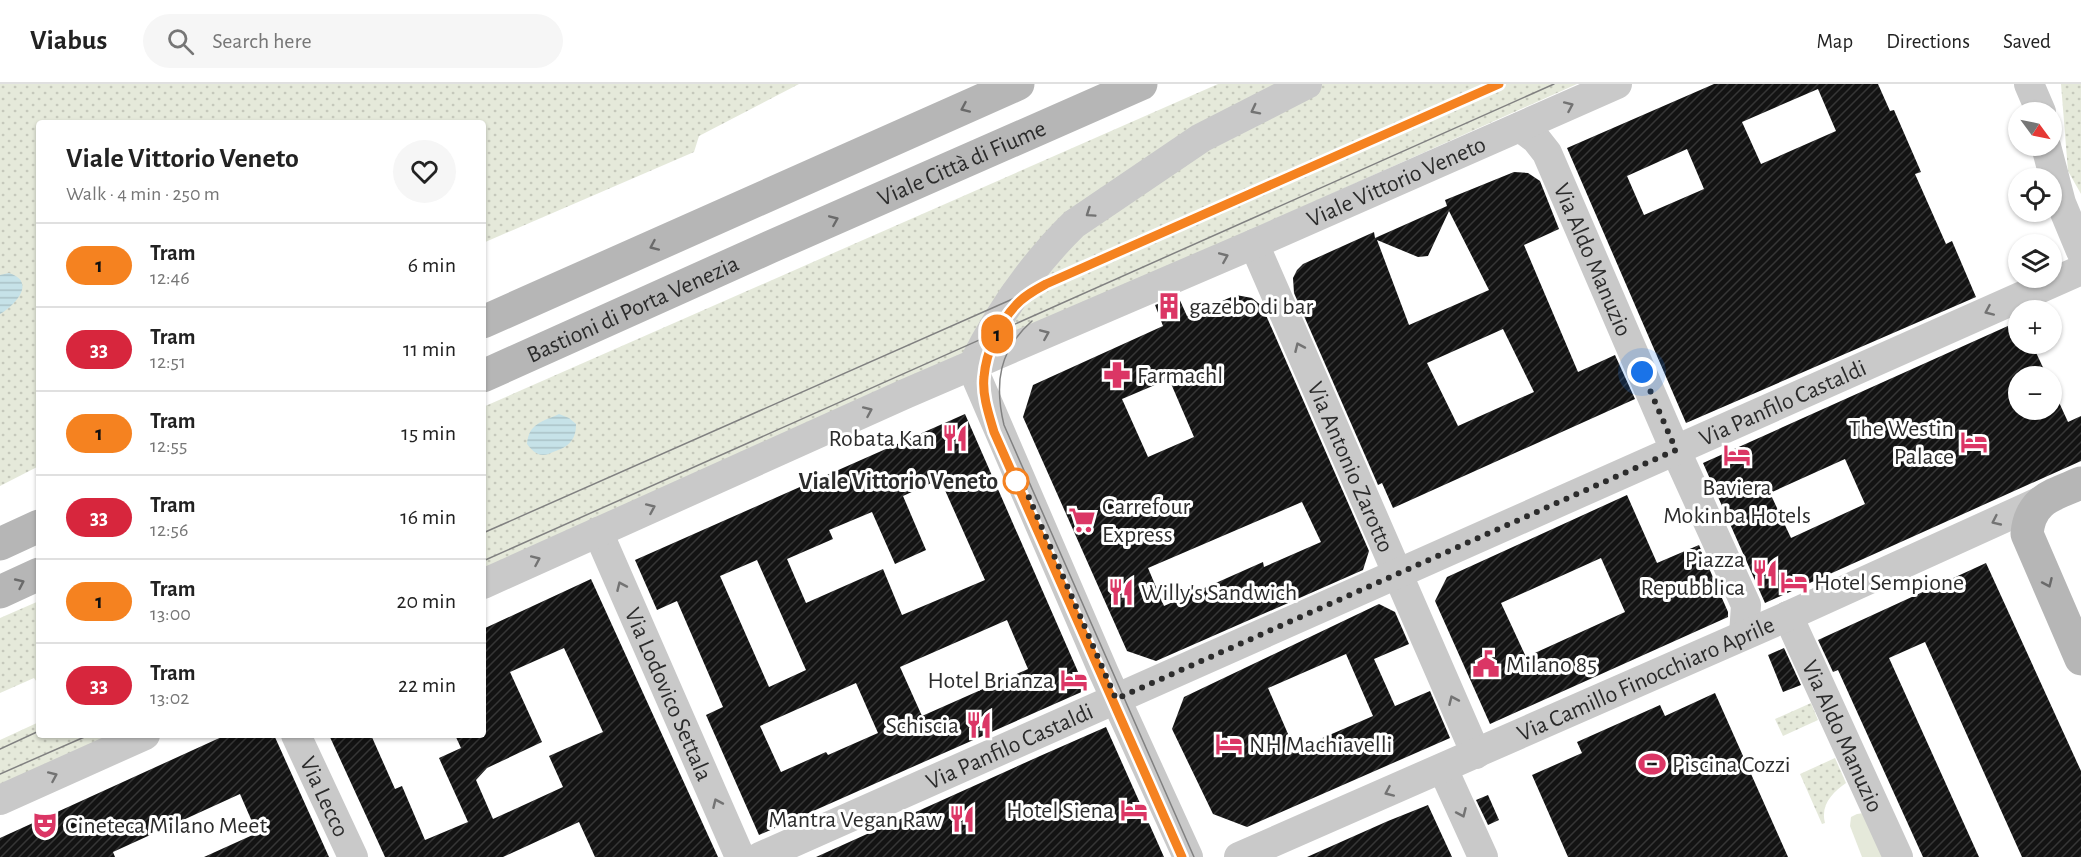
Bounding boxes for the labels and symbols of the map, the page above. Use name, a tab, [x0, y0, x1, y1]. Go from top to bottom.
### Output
one-way arrow	[960, 101, 971, 113]
one-way arrow	[1562, 101, 1573, 113]
north arrow	[2008, 102, 2062, 156]
one-way arrow	[1251, 103, 1262, 115]
street label: Viale Città di Fiume	[874, 116, 1050, 211]
street label: Viale Vittorio Veneto	[1303, 132, 1490, 232]
street label: Via Aldo Manuzio	[1549, 180, 1636, 340]
one-way arrow	[1085, 206, 1096, 217]
one-way arrow	[828, 215, 839, 227]
one-way arrow	[650, 238, 661, 250]
street label: Bastioni di Porta Venezia	[523, 252, 743, 368]
one-way arrow	[1217, 253, 1228, 265]
building icon: gazebo di bar	[1154, 291, 1184, 321]
place label: gazebo di bar	[1189, 295, 1314, 319]
one-way arrow	[1985, 303, 1996, 315]
line badge: 1	[978, 314, 1016, 354]
one-way arrow	[1038, 329, 1049, 341]
one-way arrow	[1294, 342, 1306, 353]
street label: Via Panfilo Castaldi	[1696, 356, 1870, 451]
your location	[1627, 357, 1657, 387]
pharmacy icon: Farmachl	[1102, 360, 1132, 390]
place label: Farmachl	[1137, 364, 1223, 388]
street label: Via Antonio Zarotto	[1303, 378, 1398, 556]
one-way arrow	[861, 406, 872, 418]
place label: The Westin Palace	[1849, 417, 1954, 469]
restaurant icon: Robata Kan	[940, 423, 970, 453]
place label: Robata Kan	[829, 427, 935, 451]
hotel icon: The Westin Palace	[1959, 427, 1989, 457]
hotel icon: Baviera Mokinba Hotels	[1722, 440, 1752, 470]
marker: Viale Vittorio Veneto	[1003, 468, 1029, 494]
place label: Viale Vittorio Veneto	[799, 470, 998, 494]
place label: Baviera Mokinba Hotels	[1663, 476, 1811, 528]
place label: Carrefour Express	[1102, 495, 1190, 547]
one-way arrow	[645, 504, 656, 516]
supermarket icon: Carrefour Express	[1067, 505, 1097, 535]
one-way arrow	[1992, 514, 2003, 526]
place label: Piazza Repubblica	[1641, 548, 1745, 600]
one-way arrow	[530, 555, 541, 567]
restaurant icon: Piazza Repubblica	[1750, 558, 1780, 588]
hotel icon: Hotel Sempione	[1779, 567, 1809, 597]
place label: Hotel Sempione	[1814, 571, 1964, 595]
restaurant icon: Willy's Sandwich	[1106, 577, 1136, 607]
one-way arrow	[2040, 577, 2052, 588]
one-way arrow	[13, 579, 24, 591]
place label: Willy's Sandwich	[1141, 581, 1297, 605]
one-way arrow	[617, 582, 629, 593]
street label: Via Lodovico Settala	[620, 605, 716, 785]
street label: Via Camillo Finocchiaro Aprile	[1514, 613, 1778, 746]
public building icon: Milano 85	[1471, 649, 1501, 679]
place label: Milano 85	[1506, 653, 1597, 677]
street label: Via Aldo Manuzio	[1797, 657, 1887, 816]
hotel icon: Hotel Brianza	[1059, 665, 1089, 695]
place label: Hotel Brianza	[928, 669, 1054, 693]
one-way arrow	[1448, 696, 1460, 707]
street label: Via Panfilo Castaldi	[923, 700, 1097, 795]
restaurant icon: Schiscia	[964, 710, 994, 740]
place label: Schiscia	[886, 714, 959, 738]
hotel icon: NH Machiavelli	[1214, 729, 1244, 759]
place label: NH Machiavelli	[1249, 733, 1392, 757]
sports icon: Piscina Cozzi	[1637, 749, 1667, 779]
street label: Via Lecco	[295, 753, 353, 841]
place label: Piscina Cozzi	[1672, 753, 1791, 777]
one-way arrow	[47, 771, 58, 783]
one-way arrow	[1384, 785, 1395, 797]
hotel icon: Hotel Siena	[1119, 795, 1149, 825]
one-way arrow	[712, 799, 724, 810]
place label: Hotel Siena	[1006, 799, 1114, 823]
restaurant icon: Mantra Vegan Raw	[947, 804, 977, 834]
one-way arrow	[1455, 806, 1467, 817]
place label: Mantra Vegan Raw	[768, 808, 942, 832]
theatre icon: Cineteca Milano Meet	[30, 810, 60, 840]
place label: Cineteca Milano Meet	[65, 814, 267, 838]

